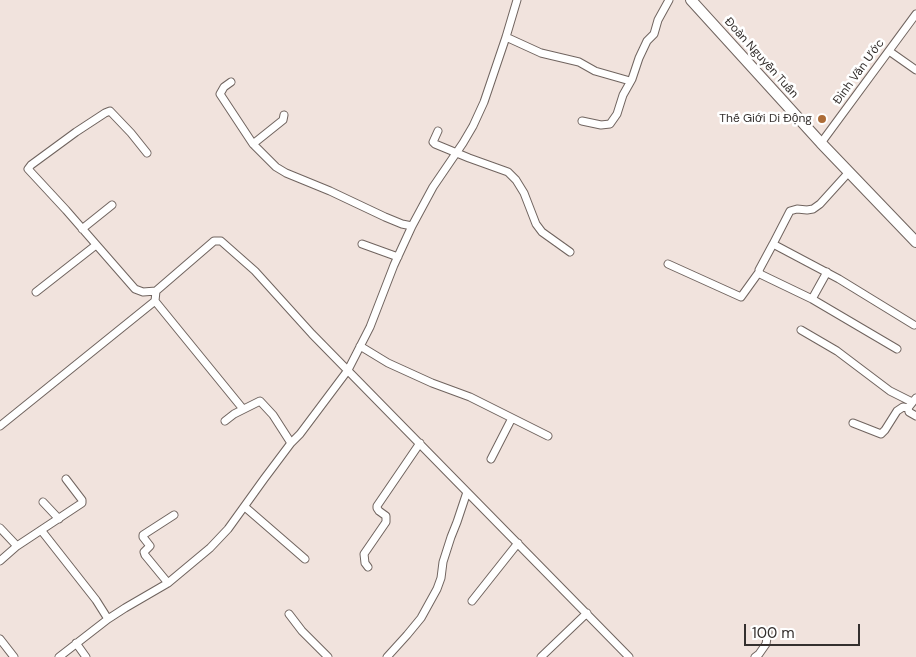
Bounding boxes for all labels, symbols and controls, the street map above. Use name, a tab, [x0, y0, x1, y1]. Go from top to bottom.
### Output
street label: Đoàn Nguyễn Tuấn	[721, 15, 801, 101]
street label: Đinh Văn Ước	[830, 36, 888, 108]
place label: Thế Giới Di Động	[719, 112, 812, 126]
marker: Thế Giới Di Động	[816, 113, 828, 125]
scale bar	[746, 614, 862, 646]
text: 100 m	[752, 623, 795, 643]

